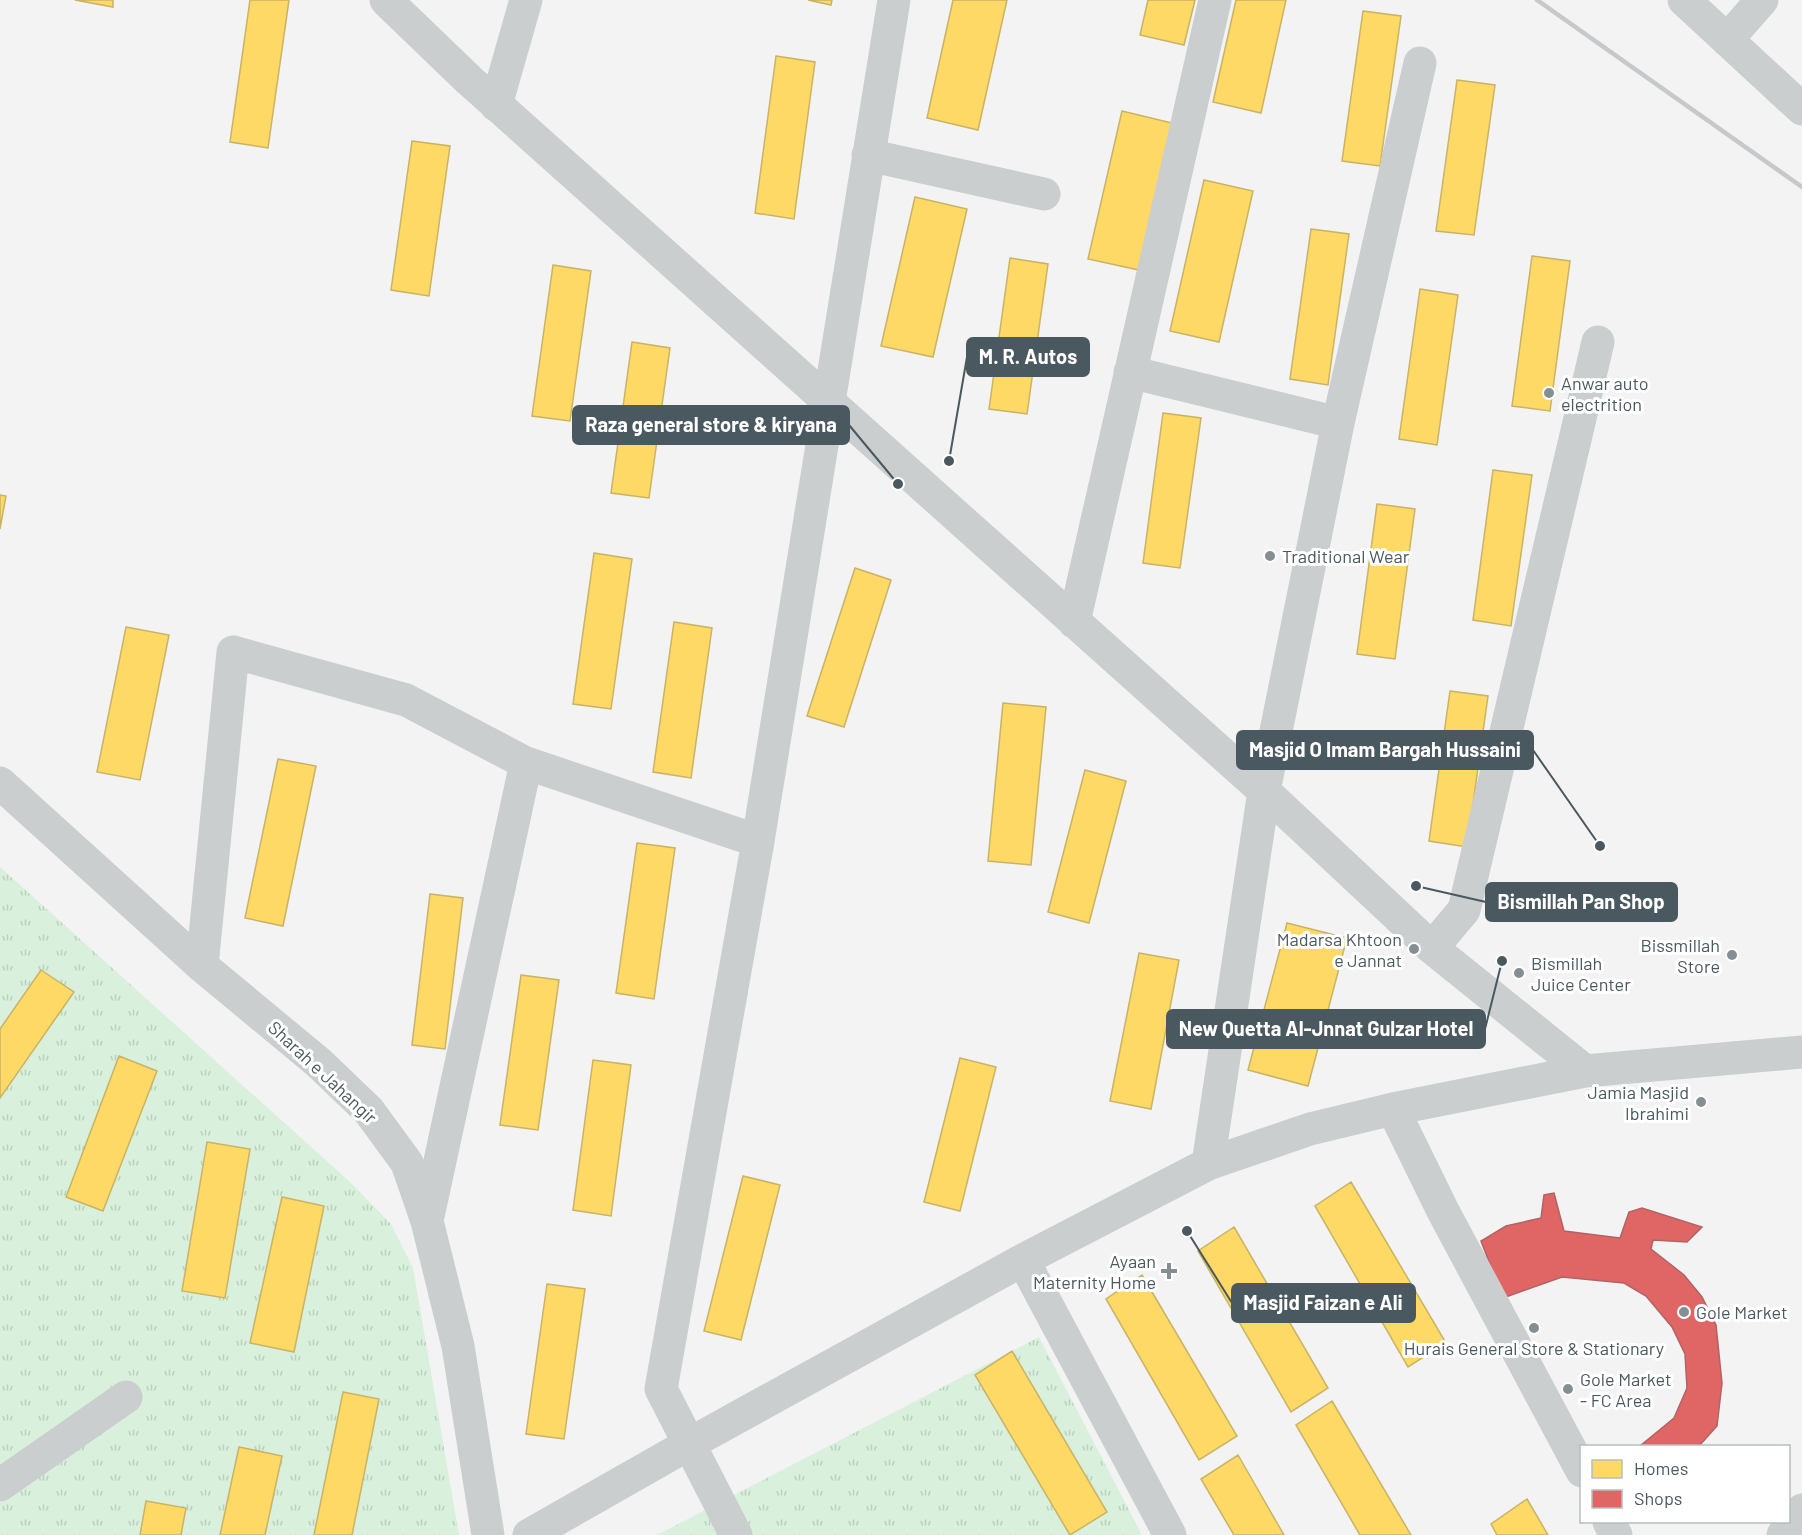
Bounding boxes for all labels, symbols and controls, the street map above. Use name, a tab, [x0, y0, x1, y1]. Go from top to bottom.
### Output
callout: M. R. Autos	[967, 338, 1089, 376]
text: M. R. Autos	[979, 344, 1077, 368]
place label: Anwar auto electrition	[1561, 372, 1649, 415]
marker: Anwar auto electrition	[1542, 386, 1556, 400]
callout: Raza general store & kiryana	[573, 406, 849, 444]
text: Raza general store & kiryana	[585, 412, 837, 436]
place label: Traditional Wear	[1282, 545, 1410, 567]
marker: Traditional Wear	[1263, 549, 1277, 563]
callout: Masjid O Imam Bargah Hussaini	[1237, 731, 1533, 769]
text: Masjid O Imam Bargah Hussaini	[1249, 737, 1521, 761]
callout: Bismillah Pan Shop	[1486, 883, 1677, 921]
text: Bismillah Pan Shop	[1497, 889, 1665, 913]
place label: Madarsa Khtoon e Jannat	[1277, 928, 1402, 971]
place label: Bissmillah Store	[1640, 934, 1720, 977]
marker: Madarsa Khtoon e Jannat	[1407, 942, 1421, 956]
marker: Bissmillah Store	[1725, 948, 1739, 962]
place label: Bismillah Juice Center	[1531, 952, 1631, 995]
marker: Bismillah Juice Center	[1512, 966, 1526, 980]
callout: New Quetta Al-Jnnat Gulzar Hotel	[1167, 1010, 1485, 1048]
street label: Sharah e Jahangir	[264, 1016, 382, 1128]
text: New Quetta Al-Jnnat Gulzar Hotel	[1179, 1016, 1473, 1040]
place label: Jamia Masjid Ibrahimi	[1588, 1081, 1689, 1124]
marker: Jamia Masjid Ibrahimi	[1694, 1095, 1708, 1109]
place label: Ayaan Maternity Home	[1033, 1250, 1156, 1293]
marker: Ayaan Maternity Home	[1160, 1262, 1178, 1280]
callout: Masjid Faizan e Ali	[1232, 1284, 1415, 1322]
text: Masjid Faizan e Ali	[1243, 1290, 1403, 1314]
place label: Gole Market	[1696, 1301, 1787, 1323]
marker: Gole Market	[1677, 1305, 1691, 1319]
marker: Hurais General Store & Stationary	[1527, 1321, 1541, 1335]
place label: Hurais General Store & Stationary	[1404, 1337, 1664, 1359]
place label: Gole Market - FC Area	[1580, 1368, 1671, 1411]
marker: Gole Market - FC Area	[1561, 1382, 1575, 1396]
legend	[1580, 1445, 1790, 1523]
text: Homes	[1634, 1457, 1688, 1479]
text: Shops	[1634, 1487, 1683, 1509]

